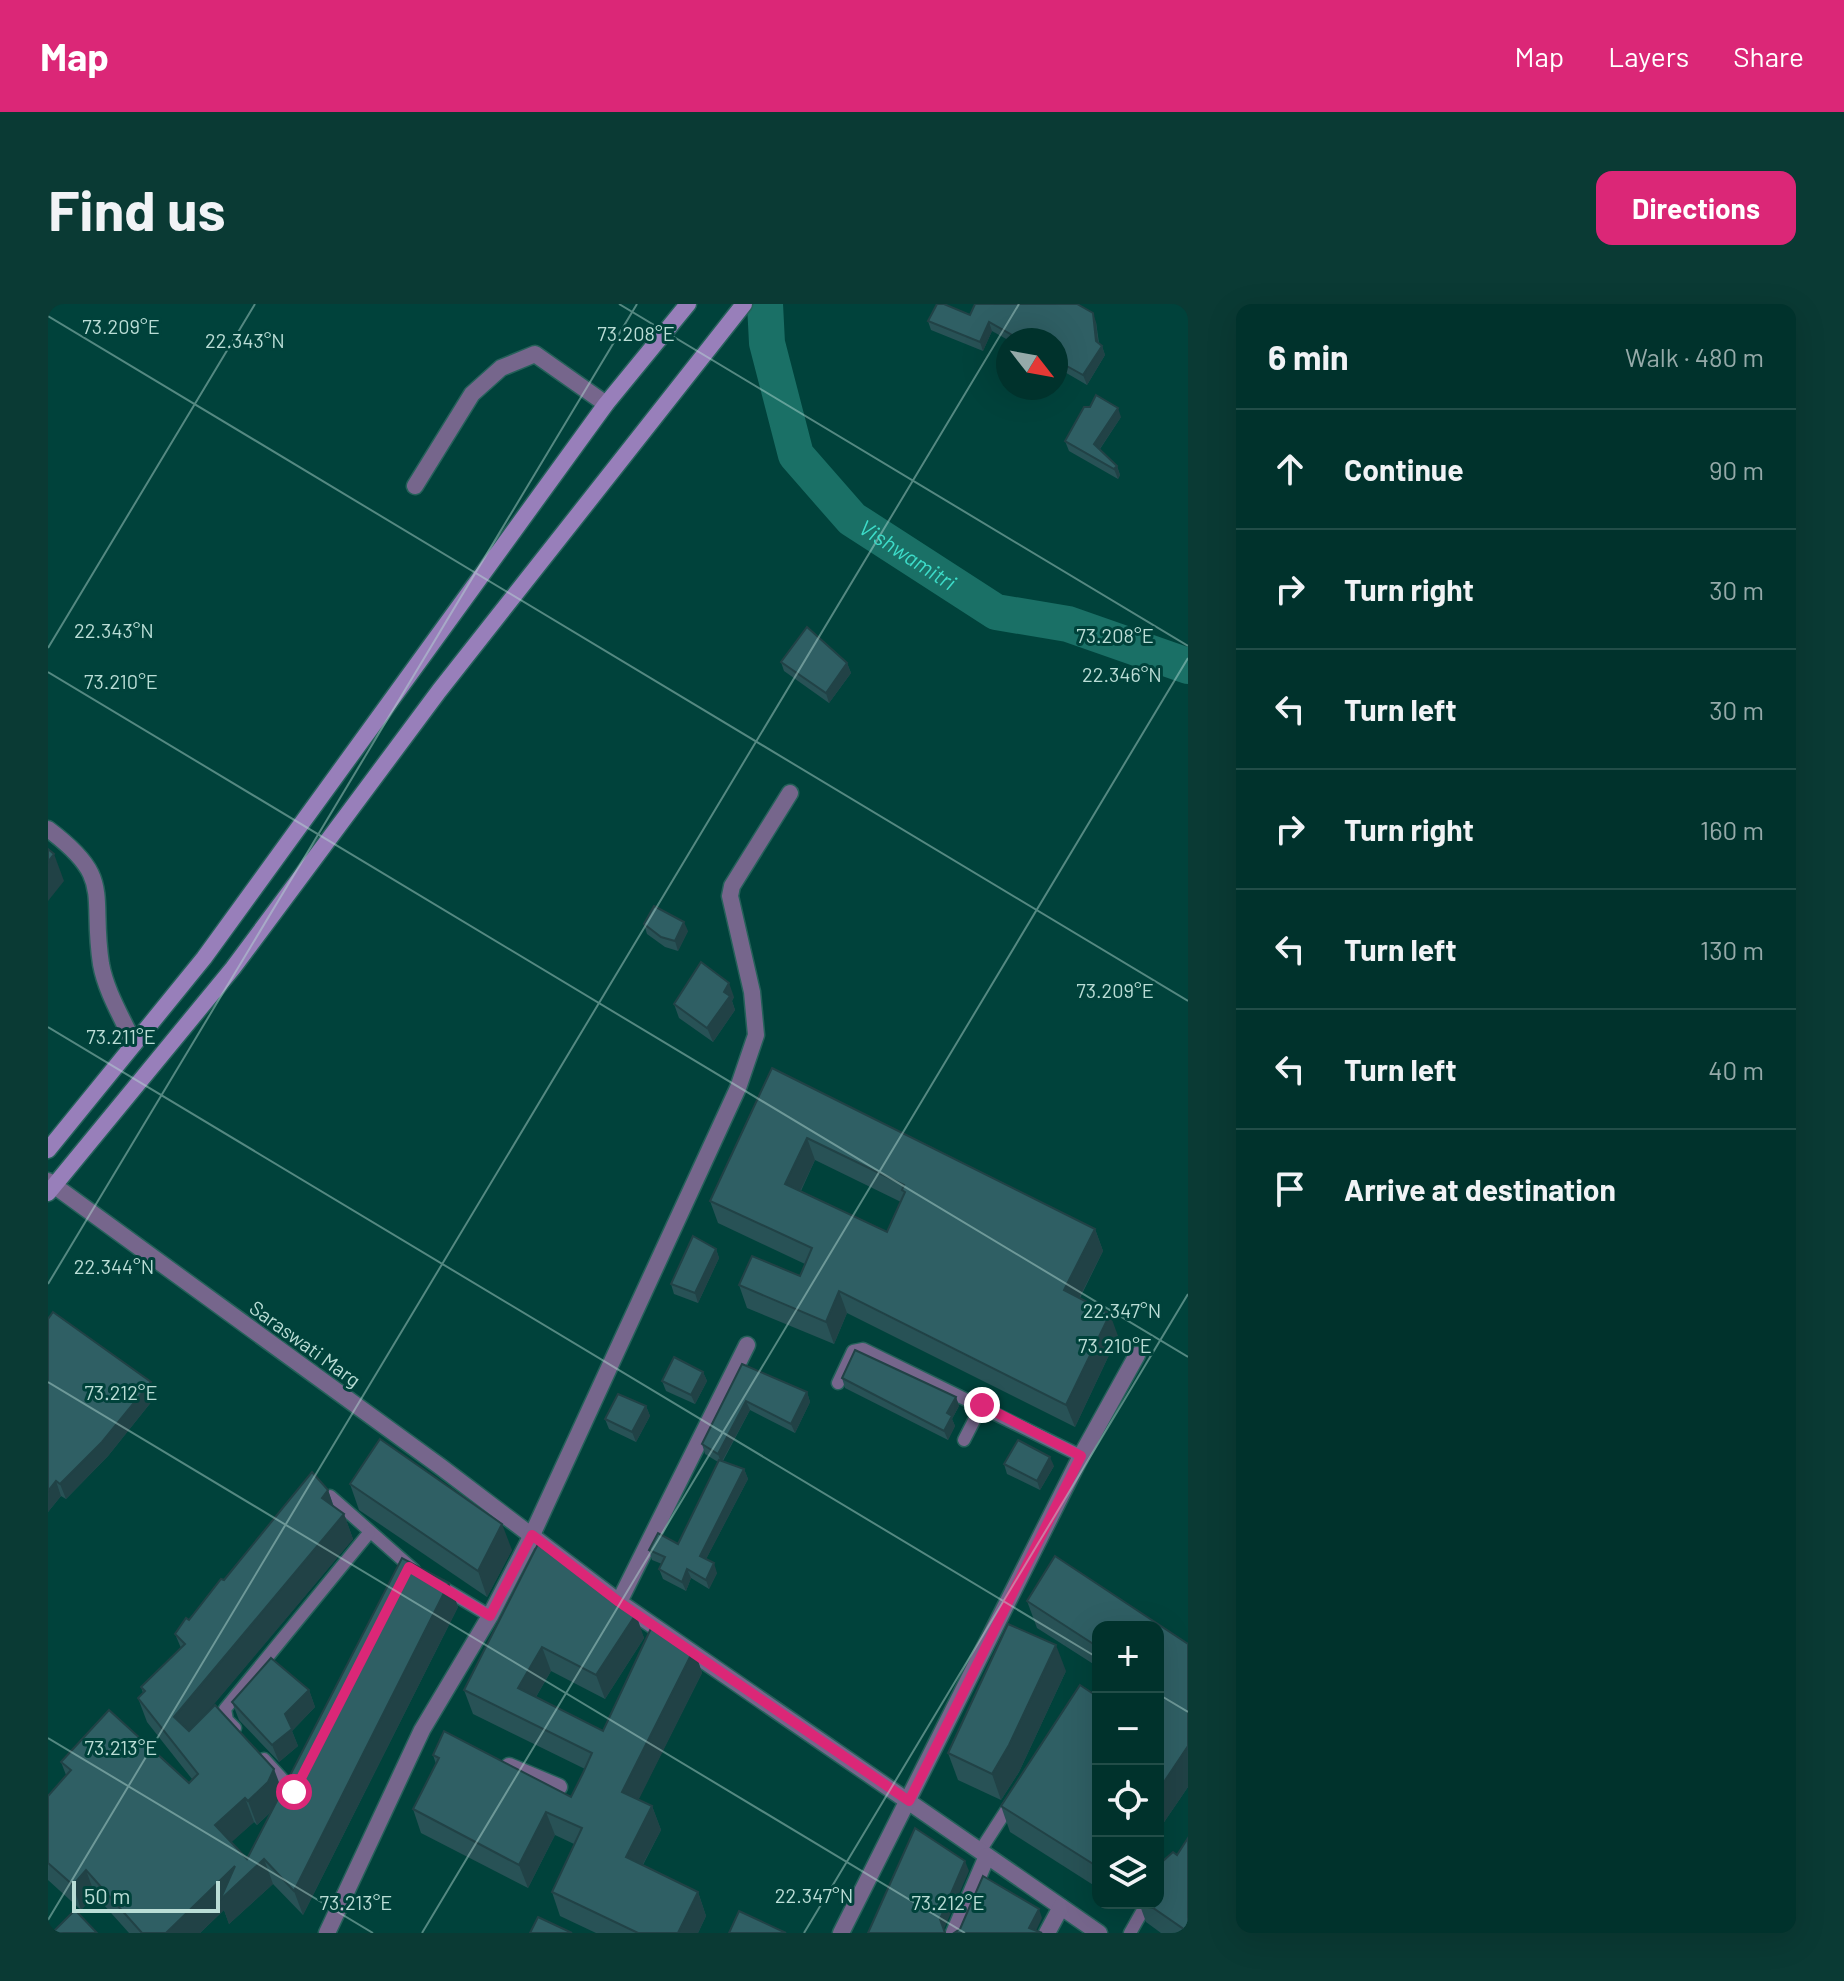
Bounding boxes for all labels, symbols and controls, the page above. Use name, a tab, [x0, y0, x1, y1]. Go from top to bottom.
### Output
text: Map	[40, 33, 109, 79]
text: Map	[1514, 39, 1564, 73]
text: Layers	[1608, 39, 1689, 73]
text: Share	[1733, 39, 1804, 73]
button: Directions	[1596, 171, 1796, 245]
text: Find us	[48, 175, 226, 242]
text: 73.209°E	[82, 314, 160, 338]
text: 73.208°E	[597, 321, 675, 345]
text: 22.343°N	[205, 328, 285, 352]
north arrow	[996, 328, 1068, 400]
text: 6 min	[1268, 336, 1349, 377]
text: Walk · 480 m	[1625, 341, 1764, 372]
icon: ahead	[1268, 447, 1312, 491]
text: Continue	[1344, 451, 1464, 487]
text: 90 m	[1709, 454, 1764, 485]
water label: Vishwamitri	[855, 513, 962, 595]
icon: right	[1268, 567, 1312, 611]
text: Turn right	[1344, 571, 1474, 607]
text: 30 m	[1709, 574, 1764, 605]
text: 22.343°N	[74, 618, 154, 642]
text: 73.208°E	[1076, 623, 1154, 647]
text: 22.346°N	[1082, 662, 1162, 686]
text: 73.210°E	[84, 669, 158, 693]
icon: left	[1268, 687, 1312, 731]
text: Turn left	[1344, 691, 1457, 727]
text: 30 m	[1709, 694, 1764, 725]
icon: right	[1268, 807, 1312, 851]
text: Turn right	[1344, 811, 1474, 847]
text: 160 m	[1700, 814, 1764, 845]
icon: left	[1268, 927, 1312, 971]
text: Turn left	[1344, 931, 1457, 967]
text: 130 m	[1700, 934, 1764, 965]
text: 73.209°E	[1076, 978, 1154, 1002]
text: 73.211°E	[86, 1024, 156, 1048]
icon: left	[1268, 1047, 1312, 1091]
text: Turn left	[1344, 1051, 1457, 1087]
text: 40 m	[1708, 1054, 1764, 1085]
icon: arrive	[1268, 1167, 1312, 1211]
text: Arrive at destination	[1344, 1171, 1616, 1207]
text: 22.344°N	[74, 1254, 154, 1278]
street label: Saraswati Marg	[245, 1295, 366, 1391]
text: 22.347°N	[1083, 1298, 1161, 1322]
text: 73.210°E	[1078, 1333, 1152, 1357]
text: 73.212°E	[84, 1380, 158, 1404]
route end	[964, 1387, 1000, 1423]
map controls	[1092, 1621, 1164, 1909]
button: +	[1092, 1621, 1164, 1693]
button: −	[1092, 1693, 1164, 1765]
text: 73.213°E	[85, 1735, 157, 1759]
button: locate	[1092, 1765, 1164, 1837]
route start	[276, 1774, 312, 1810]
button: layers	[1092, 1837, 1164, 1909]
scale bar	[72, 1877, 220, 1913]
text: 50 m	[84, 1882, 130, 1908]
text: 22.347°N	[775, 1883, 853, 1907]
text: 73.213°E	[320, 1890, 392, 1914]
text: 73.212°E	[911, 1890, 985, 1914]

